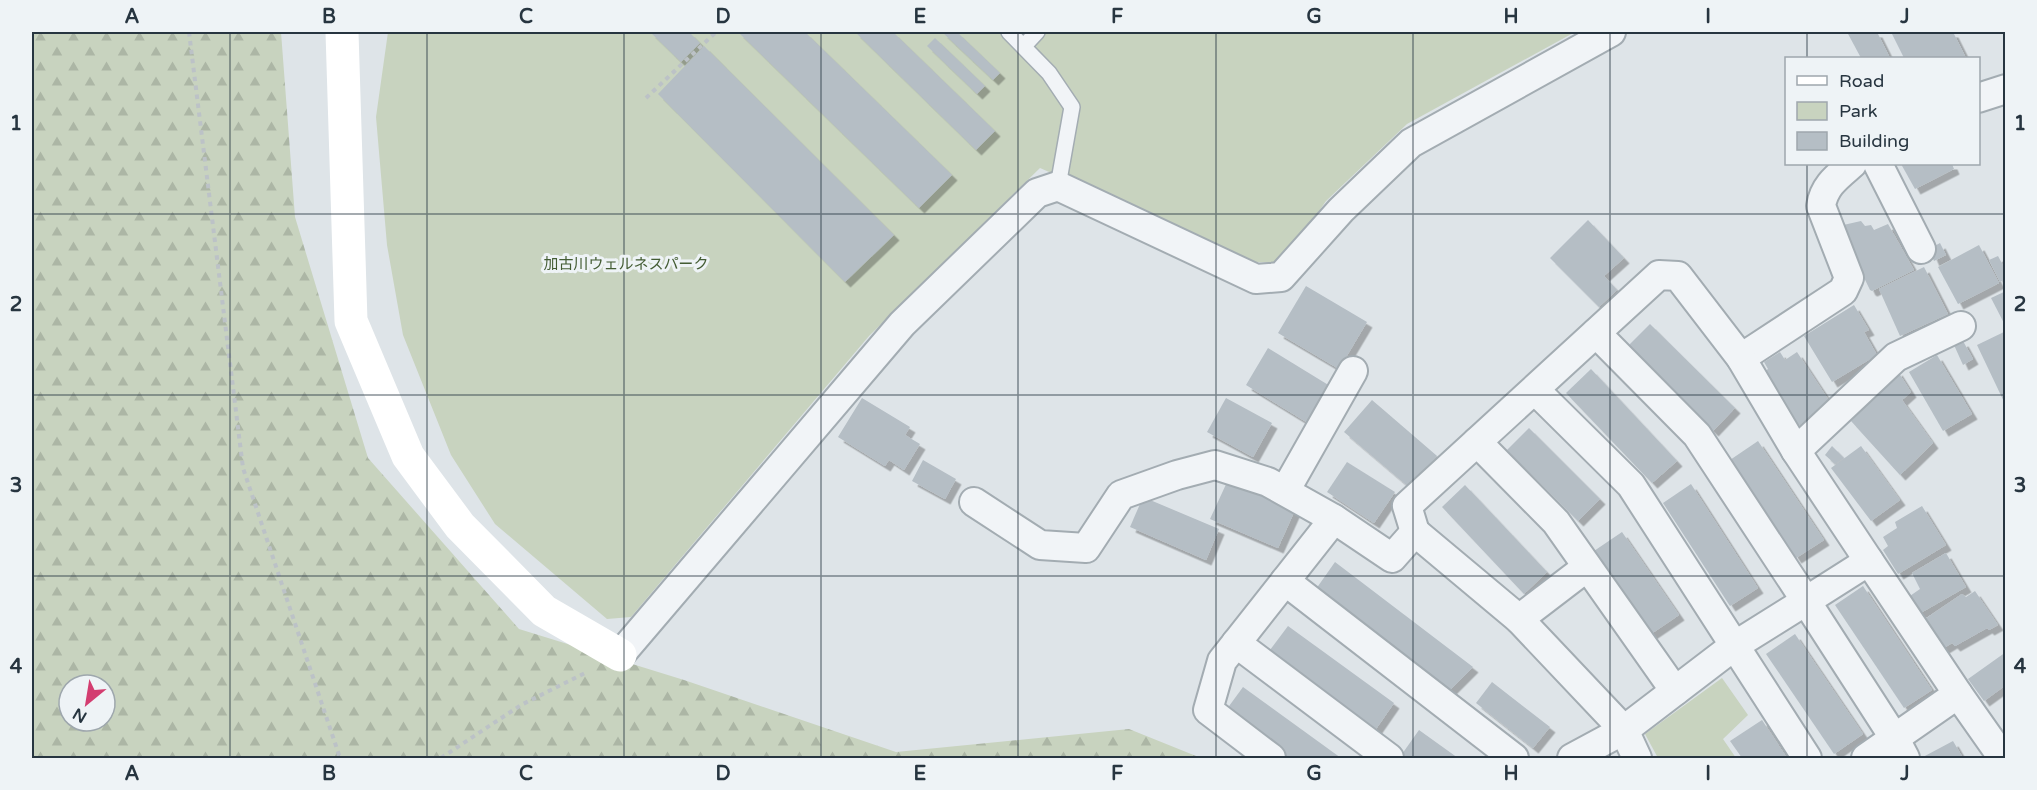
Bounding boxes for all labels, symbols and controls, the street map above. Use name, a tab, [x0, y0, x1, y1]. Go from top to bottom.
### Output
text: A	[125, 5, 140, 29]
text: B	[322, 5, 336, 29]
text: C	[519, 5, 533, 29]
text: D	[715, 5, 731, 29]
text: E	[914, 5, 927, 29]
text: F	[1111, 5, 1123, 29]
text: G	[1306, 5, 1322, 29]
text: H	[1503, 5, 1519, 29]
text: I	[1705, 5, 1711, 29]
text: J	[1899, 5, 1910, 29]
legend	[1785, 57, 1980, 165]
text: Road	[1839, 70, 1884, 92]
text: Park	[1839, 100, 1878, 122]
text: 1	[10, 112, 22, 136]
text: 1	[2014, 112, 2026, 136]
text: Building	[1839, 130, 1909, 152]
park label: 加古川ウェルネスパーク	[543, 255, 709, 273]
text: 2	[10, 293, 22, 317]
text: 2	[2014, 293, 2026, 317]
text: 3	[10, 474, 22, 498]
text: 3	[2014, 474, 2026, 498]
text: 4	[10, 655, 23, 679]
text: 4	[2014, 655, 2027, 679]
north arrow	[57, 673, 117, 733]
text: N	[69, 703, 91, 727]
text: A	[125, 762, 140, 786]
text: B	[322, 762, 336, 786]
text: C	[519, 762, 533, 786]
text: D	[715, 762, 731, 786]
text: E	[914, 762, 927, 786]
text: F	[1111, 762, 1123, 786]
text: G	[1306, 762, 1322, 786]
text: H	[1503, 762, 1519, 786]
text: I	[1705, 762, 1711, 786]
text: J	[1899, 762, 1910, 786]

